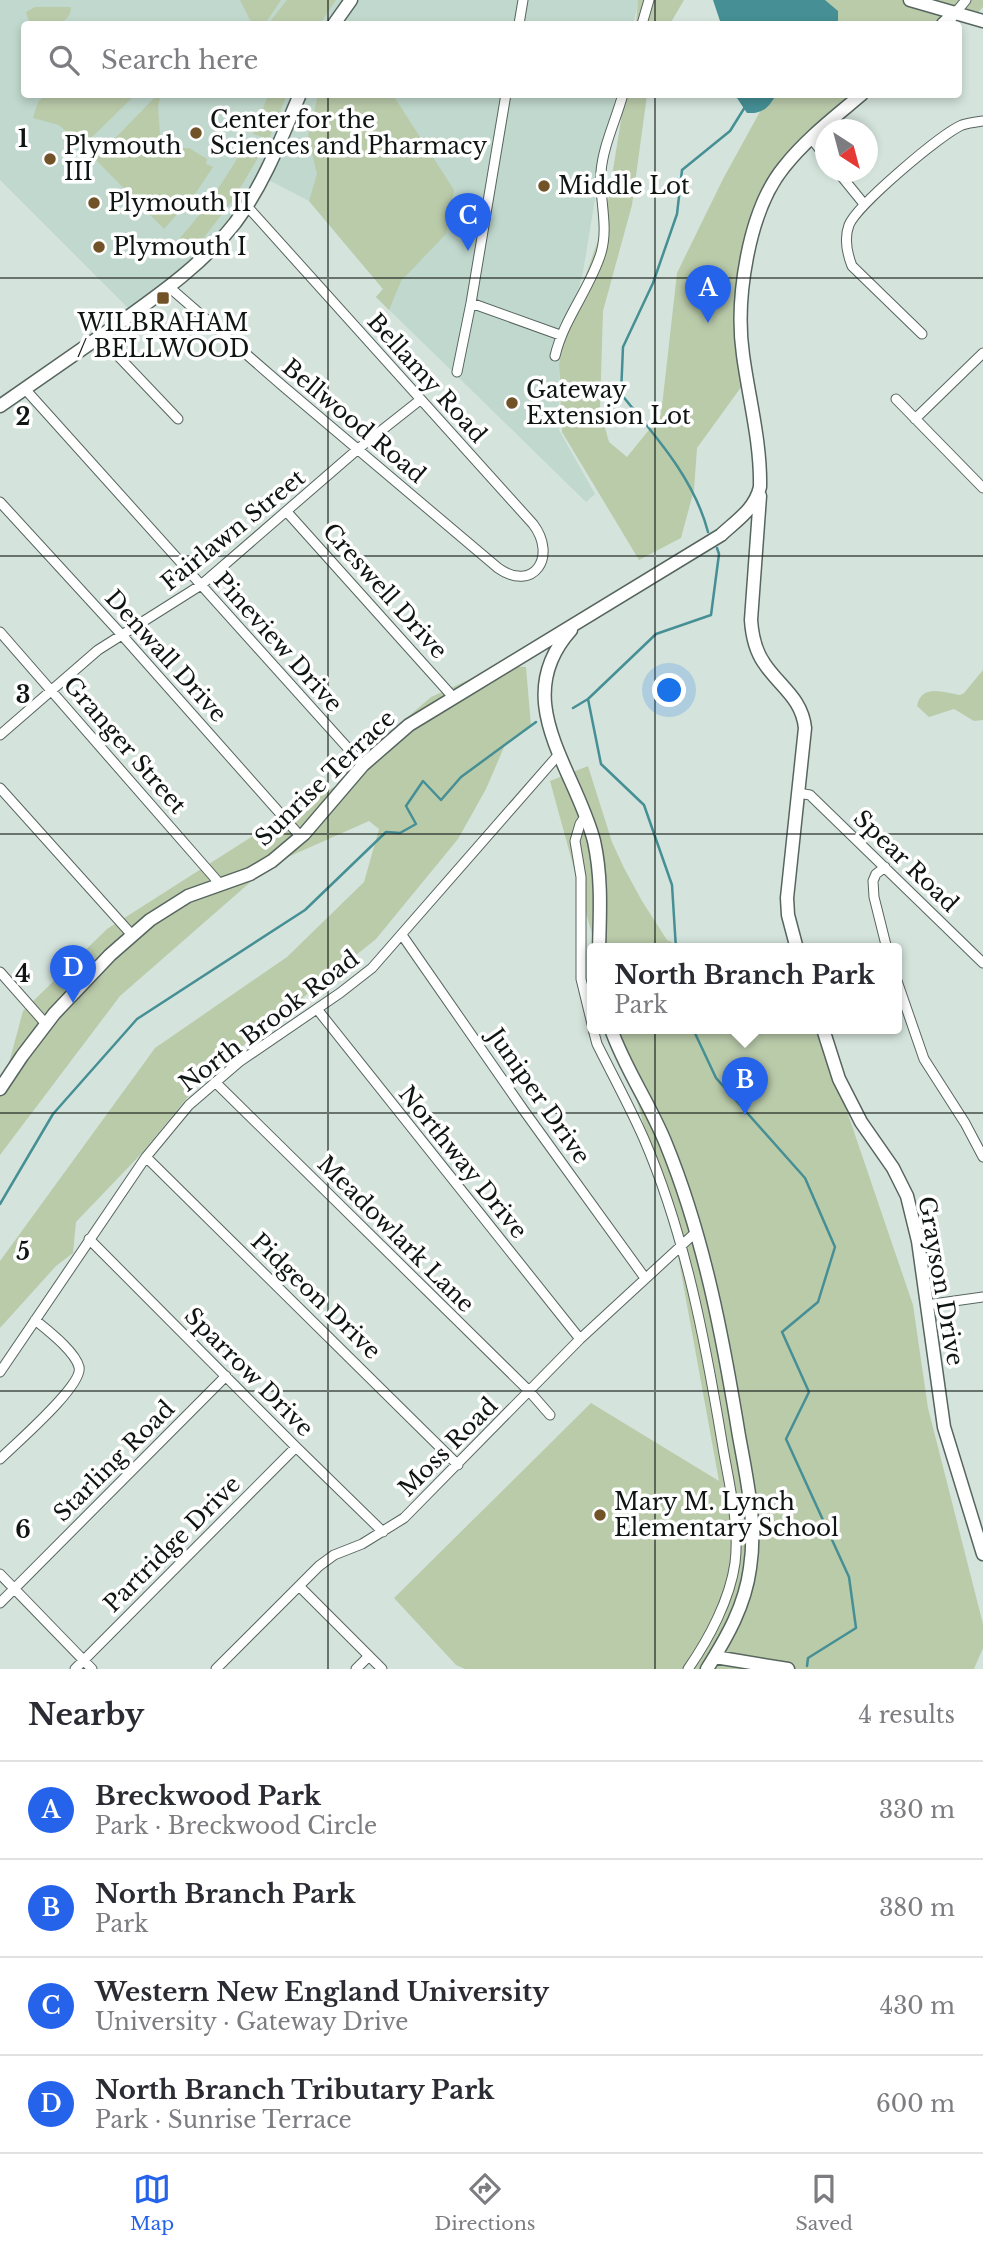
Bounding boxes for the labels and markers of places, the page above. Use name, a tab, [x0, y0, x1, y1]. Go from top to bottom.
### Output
place label: Center for the Sciences and Pharmacy	[210, 106, 487, 160]
marker: Center for the Sciences and Pharmacy	[188, 125, 204, 141]
place label: Plymouth III	[64, 132, 182, 186]
marker: Plymouth III	[42, 151, 58, 167]
place label: Middle Lot	[558, 172, 690, 200]
marker: Middle Lot	[536, 178, 552, 194]
place label: Plymouth II	[108, 189, 251, 217]
pin: C	[445, 193, 491, 251]
marker: Plymouth II	[86, 195, 102, 211]
place label: Plymouth I	[113, 233, 247, 261]
marker: Plymouth I	[91, 239, 107, 255]
pin: A	[685, 265, 731, 323]
marker: WILBRAHAM / BELLWOOD	[155, 290, 171, 306]
place label: WILBRAHAM / BELLWOOD	[77, 309, 249, 363]
place label: Gateway Extension Lot	[526, 376, 691, 430]
marker: Gateway Extension Lot	[504, 395, 520, 411]
pin: D	[50, 945, 96, 1003]
pin: B	[722, 1057, 768, 1115]
place label: Mary M. Lynch Elementary School	[614, 1488, 839, 1542]
marker: Mary M. Lynch Elementary School	[592, 1507, 608, 1523]

